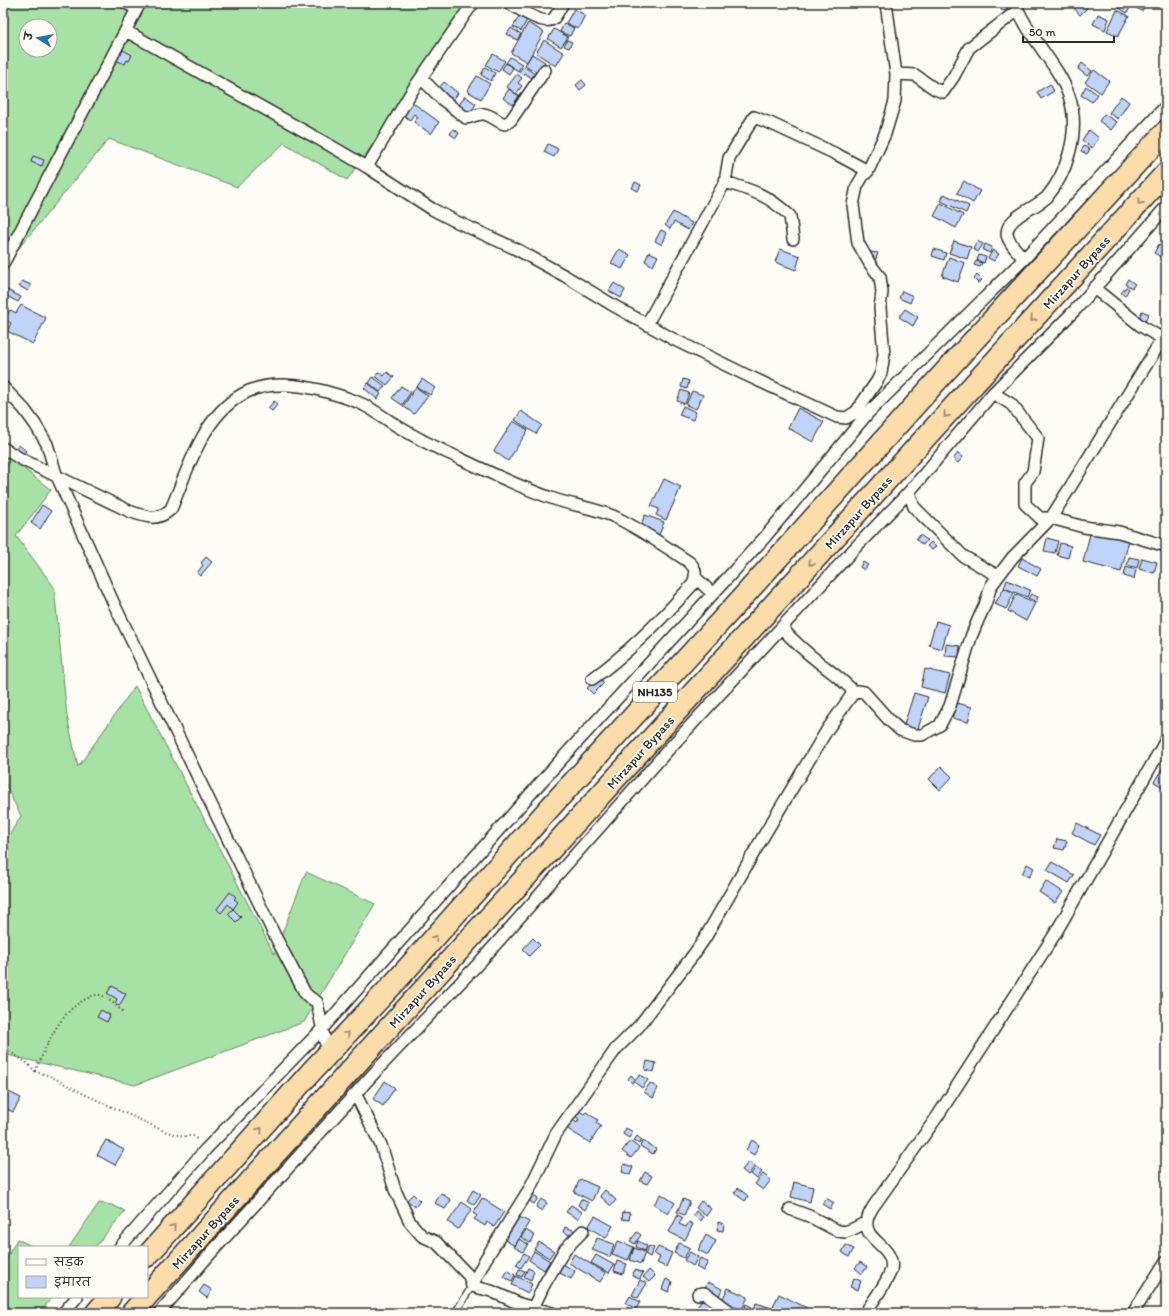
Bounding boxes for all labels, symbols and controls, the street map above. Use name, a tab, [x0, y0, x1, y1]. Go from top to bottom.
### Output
north arrow	[18, 18, 58, 58]
scale bar	[1023, 18, 1114, 44]
text: 50 m	[1029, 25, 1055, 39]
text: उ	[21, 30, 36, 42]
one-way arrow	[1137, 197, 1144, 205]
street label: Mirzapur Bypass	[1040, 233, 1113, 312]
one-way arrow	[1031, 314, 1038, 322]
one-way arrow	[943, 410, 951, 418]
street label: Mirzapur Bypass	[822, 473, 895, 552]
one-way arrow	[809, 558, 816, 566]
road number: NH135	[633, 682, 677, 702]
street label: Mirzapur Bypass	[604, 713, 677, 792]
one-way arrow	[430, 935, 437, 942]
street label: Mirzapur Bypass	[386, 952, 459, 1031]
one-way arrow	[342, 1031, 350, 1039]
one-way arrow	[255, 1127, 262, 1135]
street label: Mirzapur Bypass	[169, 1193, 242, 1272]
one-way arrow	[168, 1224, 176, 1232]
legend	[18, 1246, 148, 1298]
text: सड़क	[53, 1255, 85, 1270]
text: इमारत	[54, 1275, 92, 1289]

